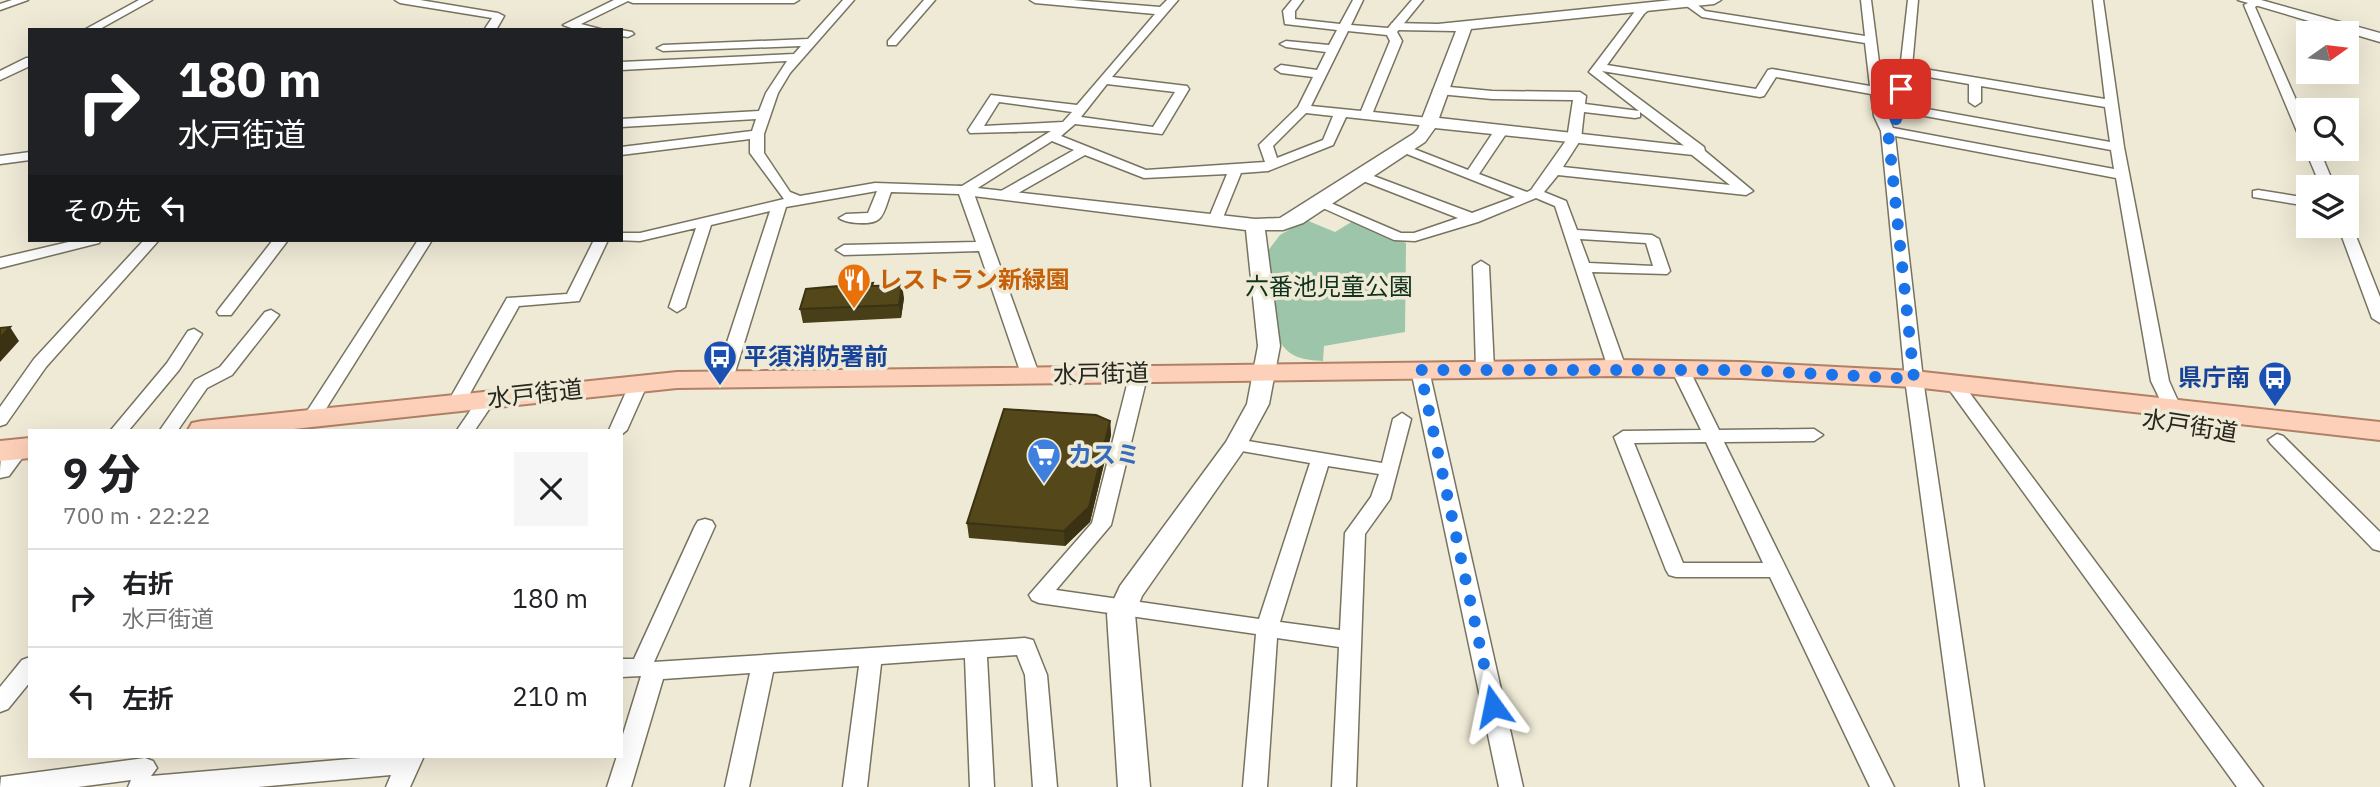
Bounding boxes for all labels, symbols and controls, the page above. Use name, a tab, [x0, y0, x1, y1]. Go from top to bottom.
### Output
north arrow	[2296, 21, 2359, 84]
map controls	[2296, 21, 2359, 238]
text: 180 m	[178, 47, 322, 110]
icon: right	[63, 56, 154, 147]
pin	[1871, 59, 1931, 119]
icon: arrive	[1882, 70, 1920, 108]
button: search	[2296, 98, 2359, 161]
text: 水戸街道	[178, 113, 306, 155]
button: layers	[2296, 175, 2359, 238]
icon: left	[155, 189, 193, 227]
text: その先	[63, 193, 141, 227]
restaurant icon: レストラン新緑園	[835, 261, 873, 310]
place label: レストラン新緑園	[878, 263, 1070, 295]
park label: 六番池児童公園	[1245, 270, 1413, 302]
bus stop icon: 平須消防署前	[701, 338, 739, 387]
place label: 平須消防署前	[744, 340, 888, 372]
street label: 水戸街道	[1053, 356, 1149, 390]
bus stop icon: 県庁南	[2256, 359, 2294, 408]
place label: 県庁南	[2178, 361, 2250, 393]
street label: 水戸街道	[485, 372, 584, 414]
street label: 水戸街道	[2140, 402, 2240, 448]
supermarket icon: カスミ	[1025, 436, 1063, 485]
place label: カスミ	[1068, 438, 1140, 470]
text: 9 分	[63, 446, 140, 501]
button: close	[514, 452, 588, 526]
text: 700 m · 22:22	[63, 500, 210, 530]
text: 右折	[122, 566, 174, 600]
icon: right	[63, 579, 101, 617]
text: 180 m	[512, 581, 588, 615]
text: 水戸街道	[122, 603, 214, 633]
position arrow	[1456, 669, 1530, 743]
icon: left	[63, 677, 101, 715]
text: 210 m	[512, 679, 588, 713]
text: 左折	[122, 681, 174, 715]

